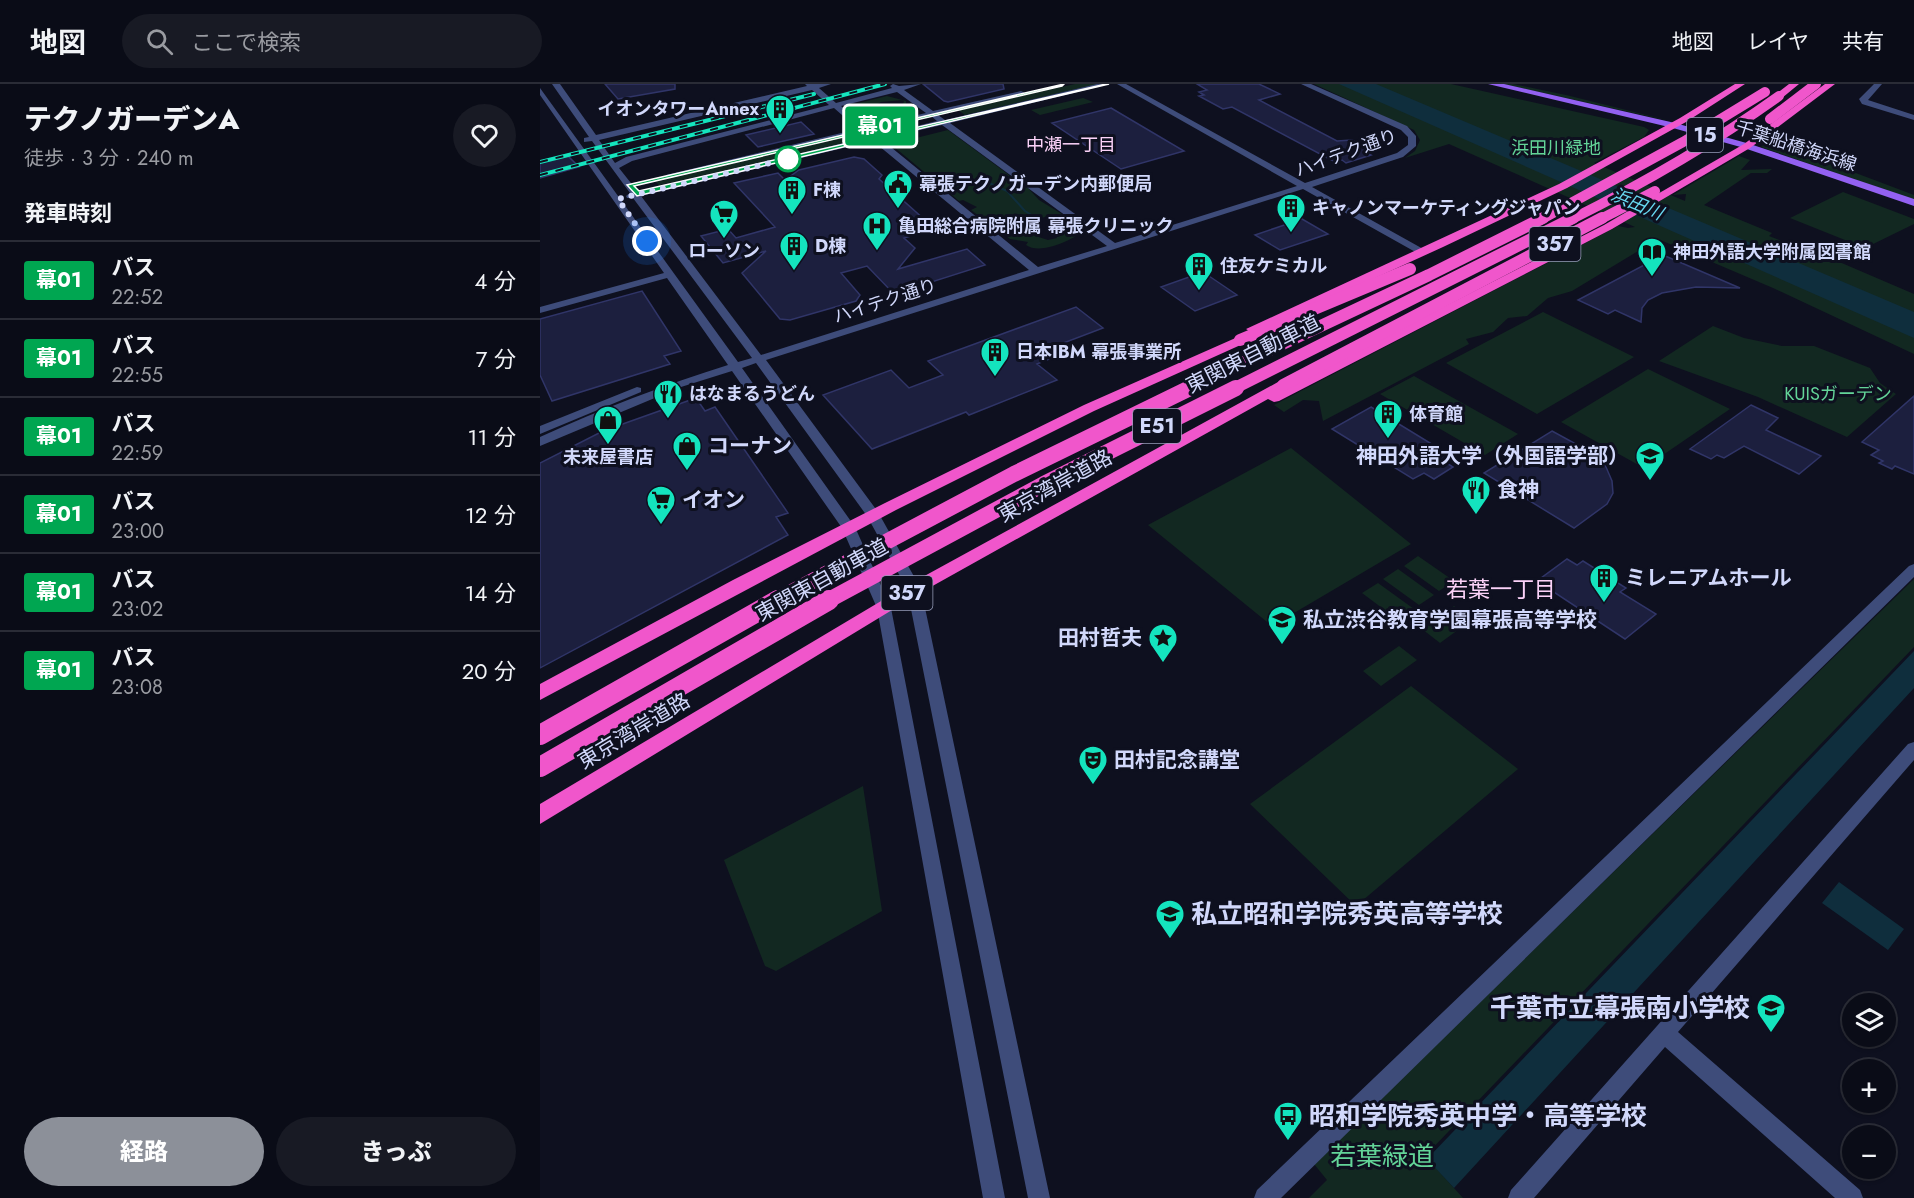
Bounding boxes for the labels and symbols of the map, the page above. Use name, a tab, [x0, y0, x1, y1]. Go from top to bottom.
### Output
building icon: イオンタワーAnnex	[764, 93, 796, 135]
place label: イオンタワーAnnex	[597, 96, 759, 122]
line badge: 幕01	[846, 106, 914, 146]
street label: 千葉船橋海浜線	[1732, 114, 1860, 178]
road number: 15	[1687, 118, 1723, 152]
street label: ハイテク通り	[1291, 122, 1401, 184]
district label: 中瀬一丁目	[1026, 132, 1116, 158]
park label: 浜田川緑地	[1511, 135, 1601, 161]
unlabelled marker	[775, 146, 801, 172]
public building icon: 幕張テクノガーデン内郵便局	[882, 168, 914, 210]
place label: 幕張テクノガーデン内郵便局	[919, 171, 1152, 197]
building icon: F棟	[776, 174, 808, 216]
place label: F棟	[813, 177, 841, 203]
water label: 浜田川	[1607, 181, 1669, 227]
building icon: キャノンマーケティングジャパン	[1275, 192, 1307, 234]
place label: キャノンマーケティングジャパン	[1312, 195, 1581, 221]
supermarket icon: ローソン	[708, 198, 740, 240]
hospital icon: 亀田総合病院附属 幕張クリニック	[861, 210, 893, 252]
place label: 亀田総合病院附属 幕張クリニック	[898, 213, 1173, 239]
your location	[632, 226, 662, 256]
road number: 357	[1530, 227, 1580, 261]
building icon: D棟	[778, 230, 810, 272]
place label: D棟	[815, 233, 846, 259]
library icon: 神田外語大学附属図書館	[1636, 236, 1668, 278]
place label: ローソン	[688, 238, 760, 264]
place label: 神田外語大学附属図書館	[1673, 239, 1871, 265]
building icon: 住友ケミカル	[1183, 250, 1215, 292]
place label: 住友ケミカル	[1220, 253, 1327, 279]
street label: ハイテク通り	[830, 272, 940, 330]
street label: 東関東自動車道	[1181, 307, 1325, 401]
building icon: 日本IBM 幕張事業所	[979, 336, 1011, 378]
place label: 日本IBM 幕張事業所	[1016, 339, 1181, 365]
restaurant icon: はなまるうどん	[652, 378, 684, 420]
place label: はなまるうどん	[689, 381, 815, 407]
park label: KUISガーデン	[1784, 381, 1892, 407]
building icon: 体育館	[1372, 398, 1404, 440]
place label: 体育館	[1409, 401, 1463, 427]
shop icon: 未来屋書店	[592, 404, 624, 446]
road number: E51	[1133, 409, 1181, 443]
shop icon: コーナン	[671, 430, 703, 472]
place label: コーナン	[708, 431, 792, 461]
school or university icon: 神田外語大学（外国語学部）	[1634, 440, 1666, 482]
place label: 神田外語大学（外国語学部）	[1356, 441, 1629, 471]
street label: 東京湾岸道路	[993, 442, 1117, 530]
place label: 未来屋書店	[563, 444, 653, 470]
restaurant icon: 食神	[1460, 474, 1492, 516]
place label: 食神	[1497, 475, 1539, 505]
supermarket icon: イオン	[645, 484, 677, 526]
place label: イオン	[682, 485, 745, 515]
street label: 東関東自動車道	[750, 531, 894, 629]
building icon: ミレニアムホール	[1588, 562, 1620, 604]
place label: ミレニアムホール	[1625, 563, 1792, 593]
district label: 若葉一丁目	[1446, 573, 1556, 605]
road number: 357	[882, 576, 932, 610]
school or university icon: 私立渋谷教育学園幕張高等学校	[1266, 604, 1298, 646]
place label: 私立渋谷教育学園幕張高等学校	[1303, 605, 1597, 635]
place icon: 田村哲夫	[1147, 622, 1179, 664]
place label: 田村哲夫	[1058, 623, 1142, 653]
street label: 東京湾岸道路	[572, 686, 696, 776]
theatre icon: 田村記念講堂	[1077, 744, 1109, 786]
place label: 田村記念講堂	[1114, 745, 1240, 775]
place label: 私立昭和学院秀英高等学校	[1191, 895, 1503, 933]
school or university icon: 私立昭和学院秀英高等学校	[1154, 898, 1186, 940]
place label: 千葉市立幕張南小学校	[1490, 989, 1750, 1027]
school or university icon: 千葉市立幕張南小学校	[1755, 992, 1787, 1034]
place label: 昭和学院秀英中学・高等学校	[1309, 1097, 1647, 1135]
bus stop icon: 昭和学院秀英中学・高等学校	[1272, 1100, 1304, 1142]
park label: 若葉緑道	[1330, 1137, 1434, 1175]

